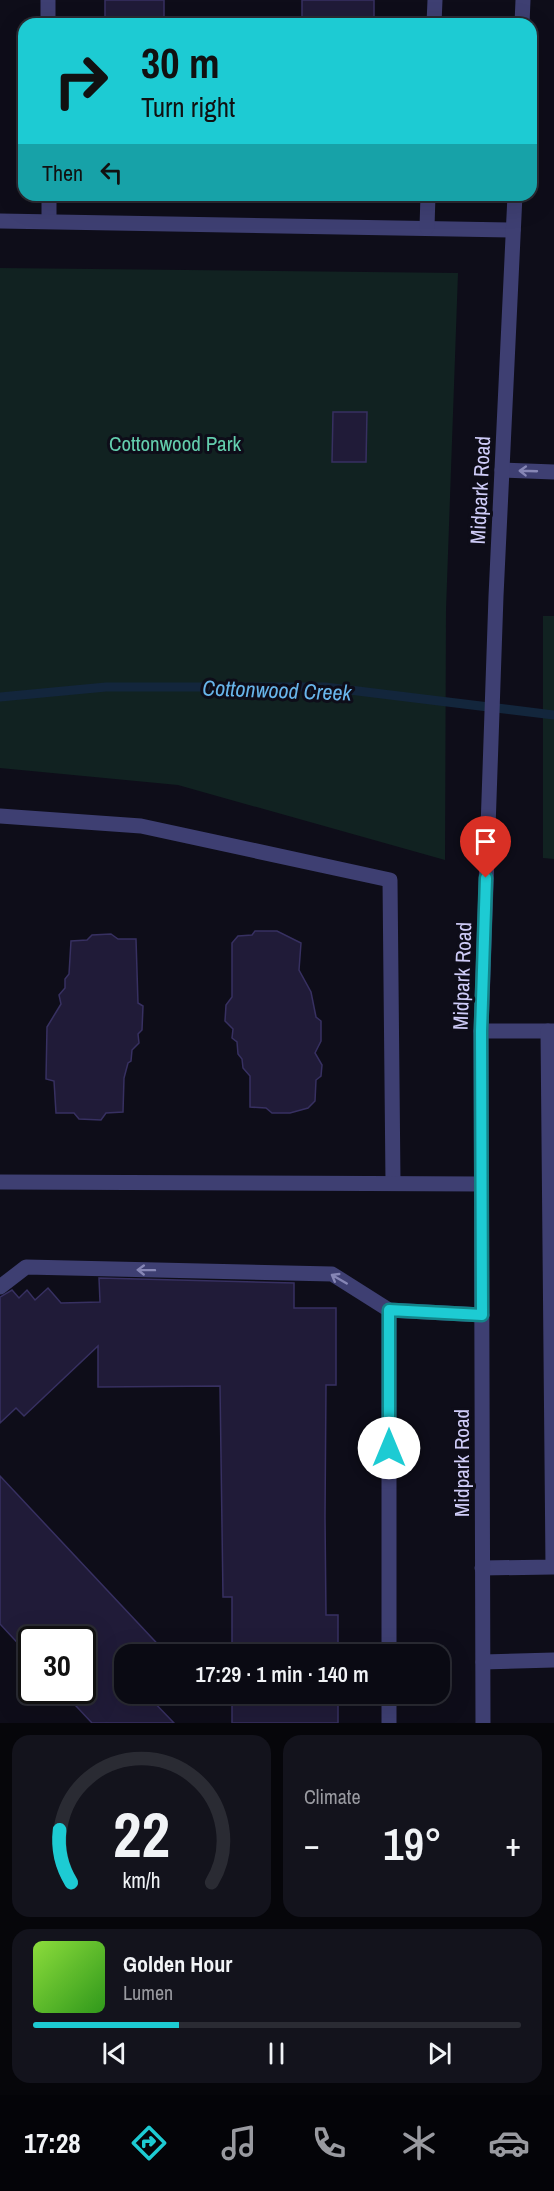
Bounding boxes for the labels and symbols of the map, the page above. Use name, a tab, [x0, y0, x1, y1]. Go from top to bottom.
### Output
park label: Cottonwood Park	[109, 429, 241, 458]
street label: Midpark Road	[463, 435, 497, 545]
one-way arrow	[519, 466, 539, 477]
water label: Cottonwood Creek	[202, 672, 353, 708]
pin	[460, 816, 511, 878]
street label: Midpark Road	[446, 921, 478, 1031]
one-way arrow	[136, 1264, 156, 1276]
one-way arrow	[331, 1273, 348, 1285]
street label: Midpark Road	[447, 1409, 476, 1517]
position arrow	[357, 1416, 421, 1480]
speed limit sign: 30	[18, 1626, 96, 1704]

